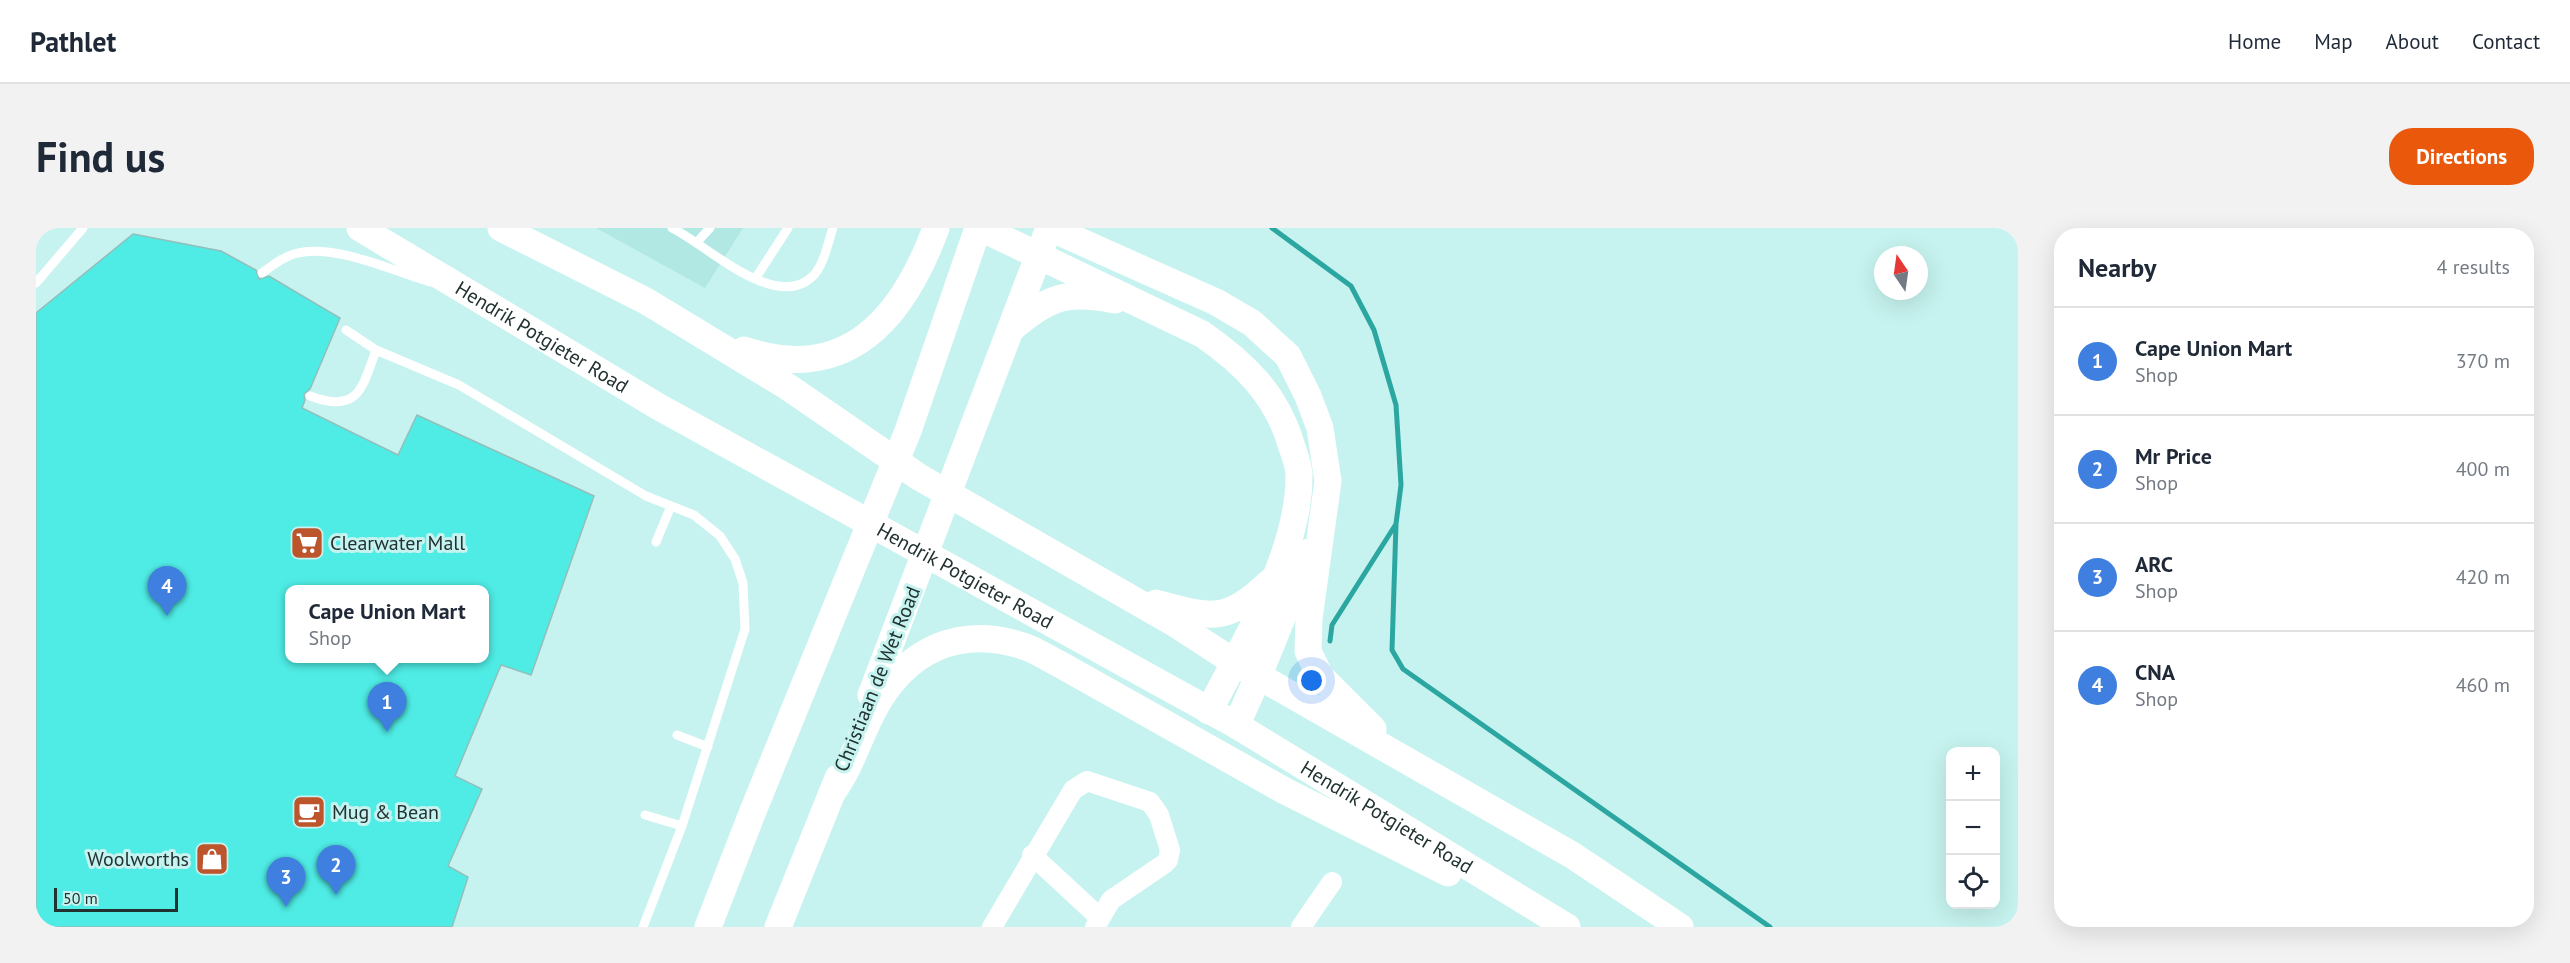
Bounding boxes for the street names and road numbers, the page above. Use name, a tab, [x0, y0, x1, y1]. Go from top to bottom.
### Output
street label: Hendrik Potgieter Road	[451, 275, 633, 399]
street label: Hendrik Potgieter Road	[872, 517, 1058, 635]
street label: Christiaan de Wet Road	[828, 583, 926, 775]
street label: Hendrik Potgieter Road	[1296, 755, 1478, 879]

